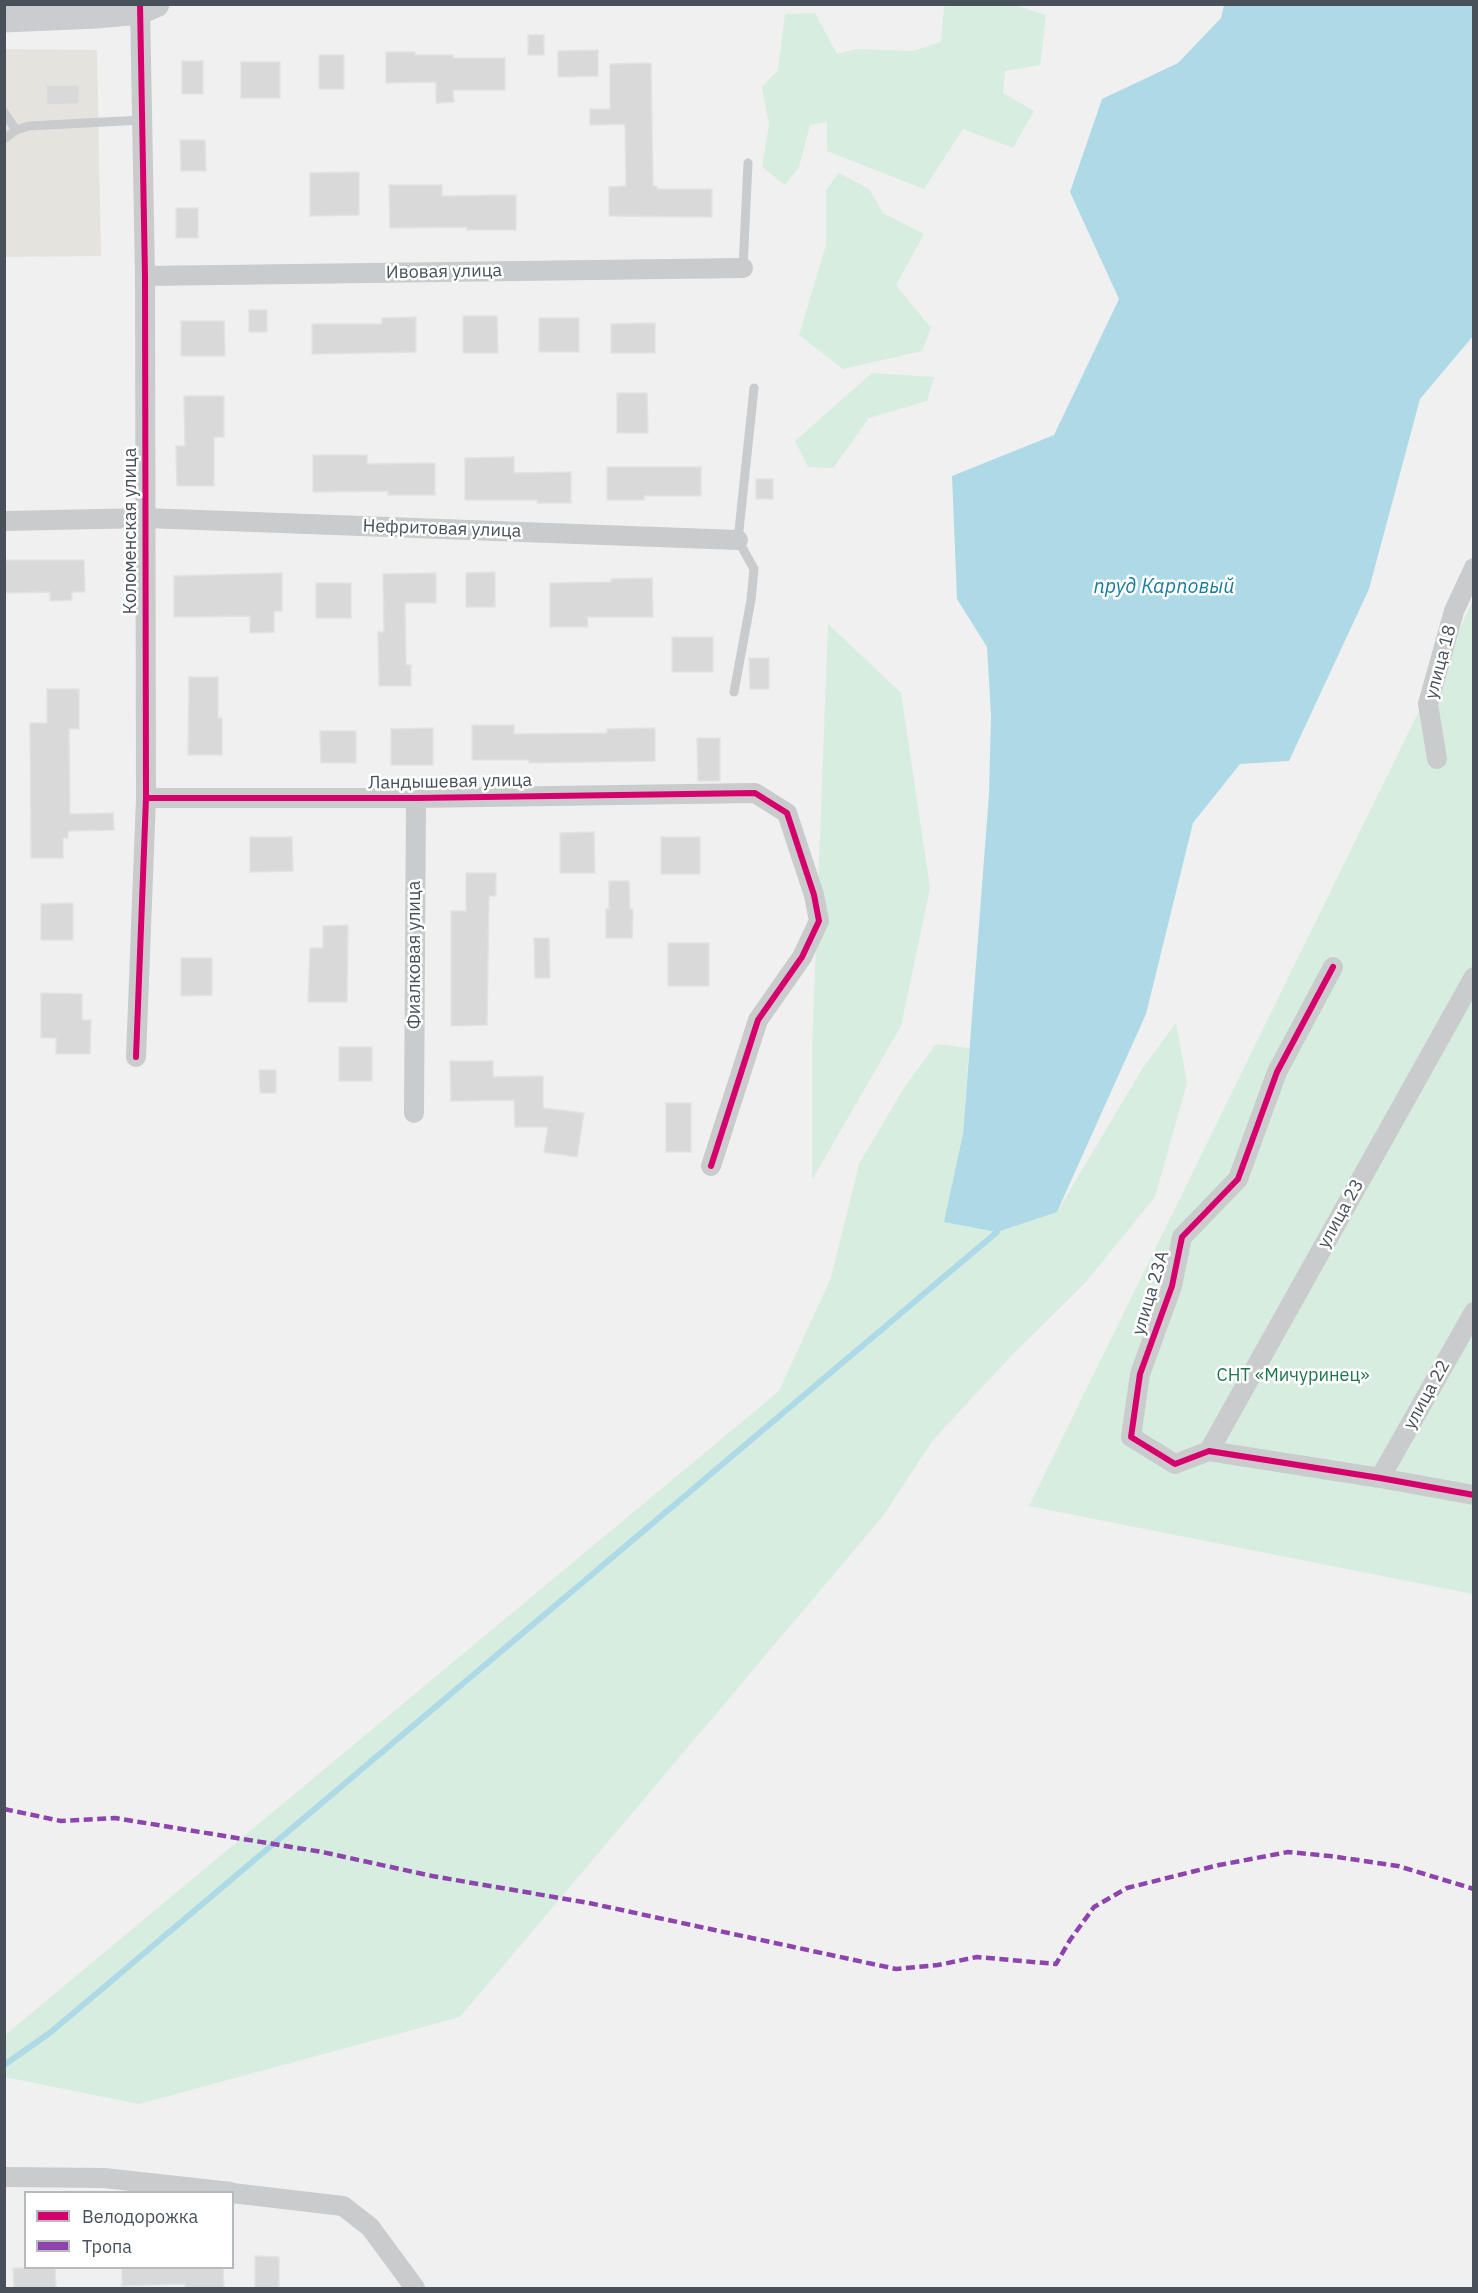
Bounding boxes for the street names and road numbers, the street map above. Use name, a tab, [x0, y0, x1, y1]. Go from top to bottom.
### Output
street label: Ивовая улица	[386, 260, 502, 284]
street label: Коломенская улица	[120, 448, 142, 614]
street label: Нефритовая улица	[362, 515, 522, 543]
street label: улица 18	[1421, 623, 1461, 701]
street label: Ландышевая улица	[368, 770, 532, 794]
street label: Фиалковая улица	[404, 881, 426, 1029]
street label: улица 23	[1313, 1176, 1369, 1252]
street label: улица 23А	[1128, 1248, 1174, 1338]
street label: улица 22	[1399, 1357, 1455, 1433]

